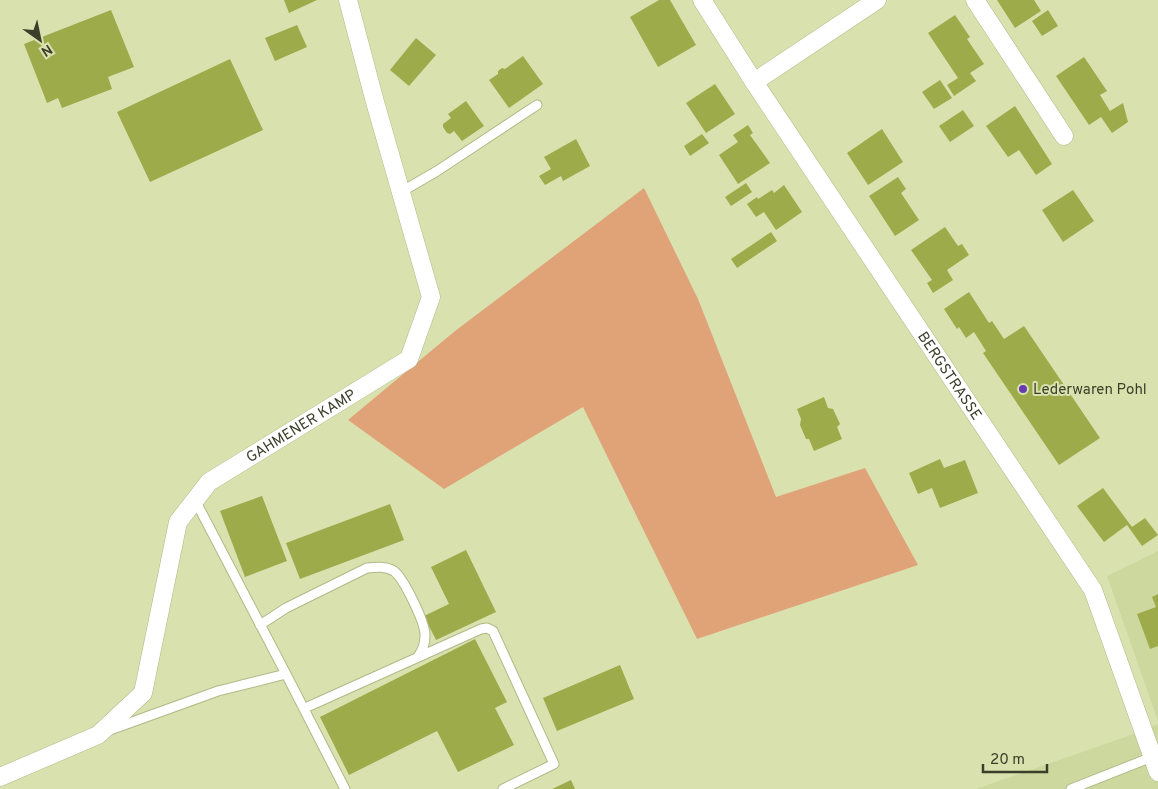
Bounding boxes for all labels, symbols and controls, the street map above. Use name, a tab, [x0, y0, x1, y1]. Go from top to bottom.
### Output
north arrow	[15, 15, 65, 65]
text: N	[37, 40, 55, 60]
street label: BERGSTRASSE	[912, 328, 985, 424]
place label: Lederwaren Pohl	[1033, 381, 1147, 400]
marker: Lederwaren Pohl	[1017, 383, 1029, 395]
street label: GAHMENER KAMP	[243, 386, 360, 468]
scale bar	[983, 742, 1047, 774]
text: 20 m	[990, 751, 1025, 770]

